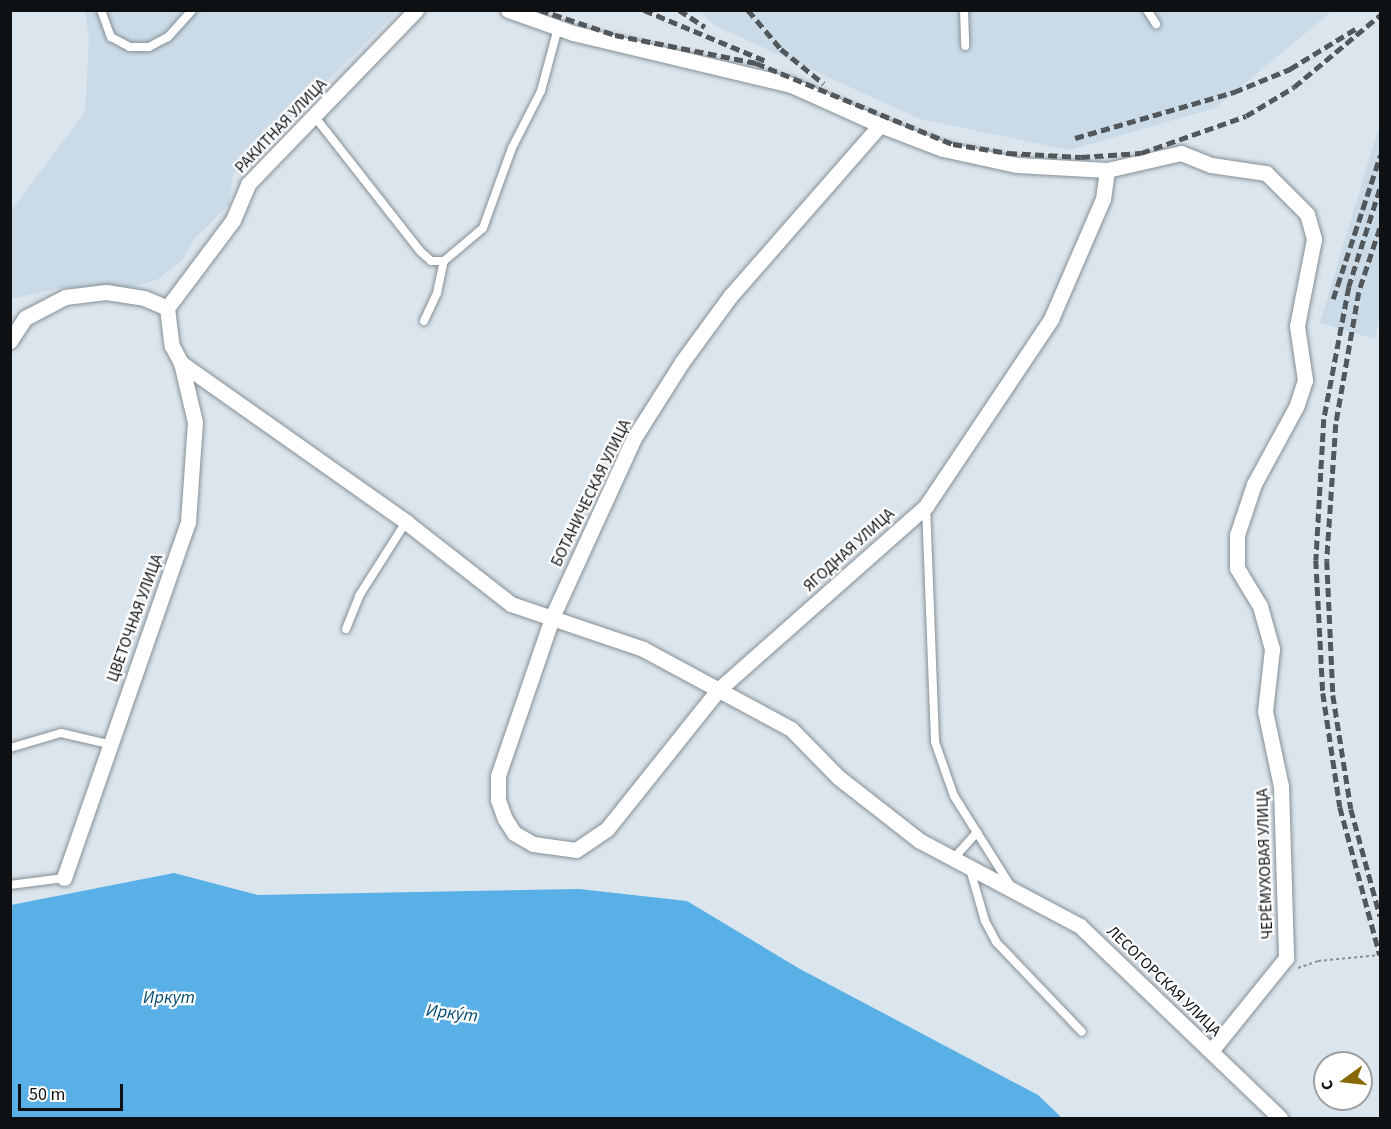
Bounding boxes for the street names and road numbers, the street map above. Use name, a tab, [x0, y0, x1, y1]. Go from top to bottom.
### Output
street label: РАКИТНАЯ УЛИЦА	[231, 75, 331, 177]
street label: БОТАНИЧЕСКАЯ УЛИЦА	[547, 416, 635, 570]
street label: ЯГОДНАЯ УЛИЦА	[800, 504, 898, 596]
street label: ЦВЕТОЧНАЯ УЛИЦА	[103, 551, 167, 685]
street label: ЧЕРЁМУХОВАЯ УЛИЦА	[1253, 788, 1277, 940]
street label: ЛЕСОГОРСКАЯ УЛИЦА	[1103, 922, 1225, 1040]

